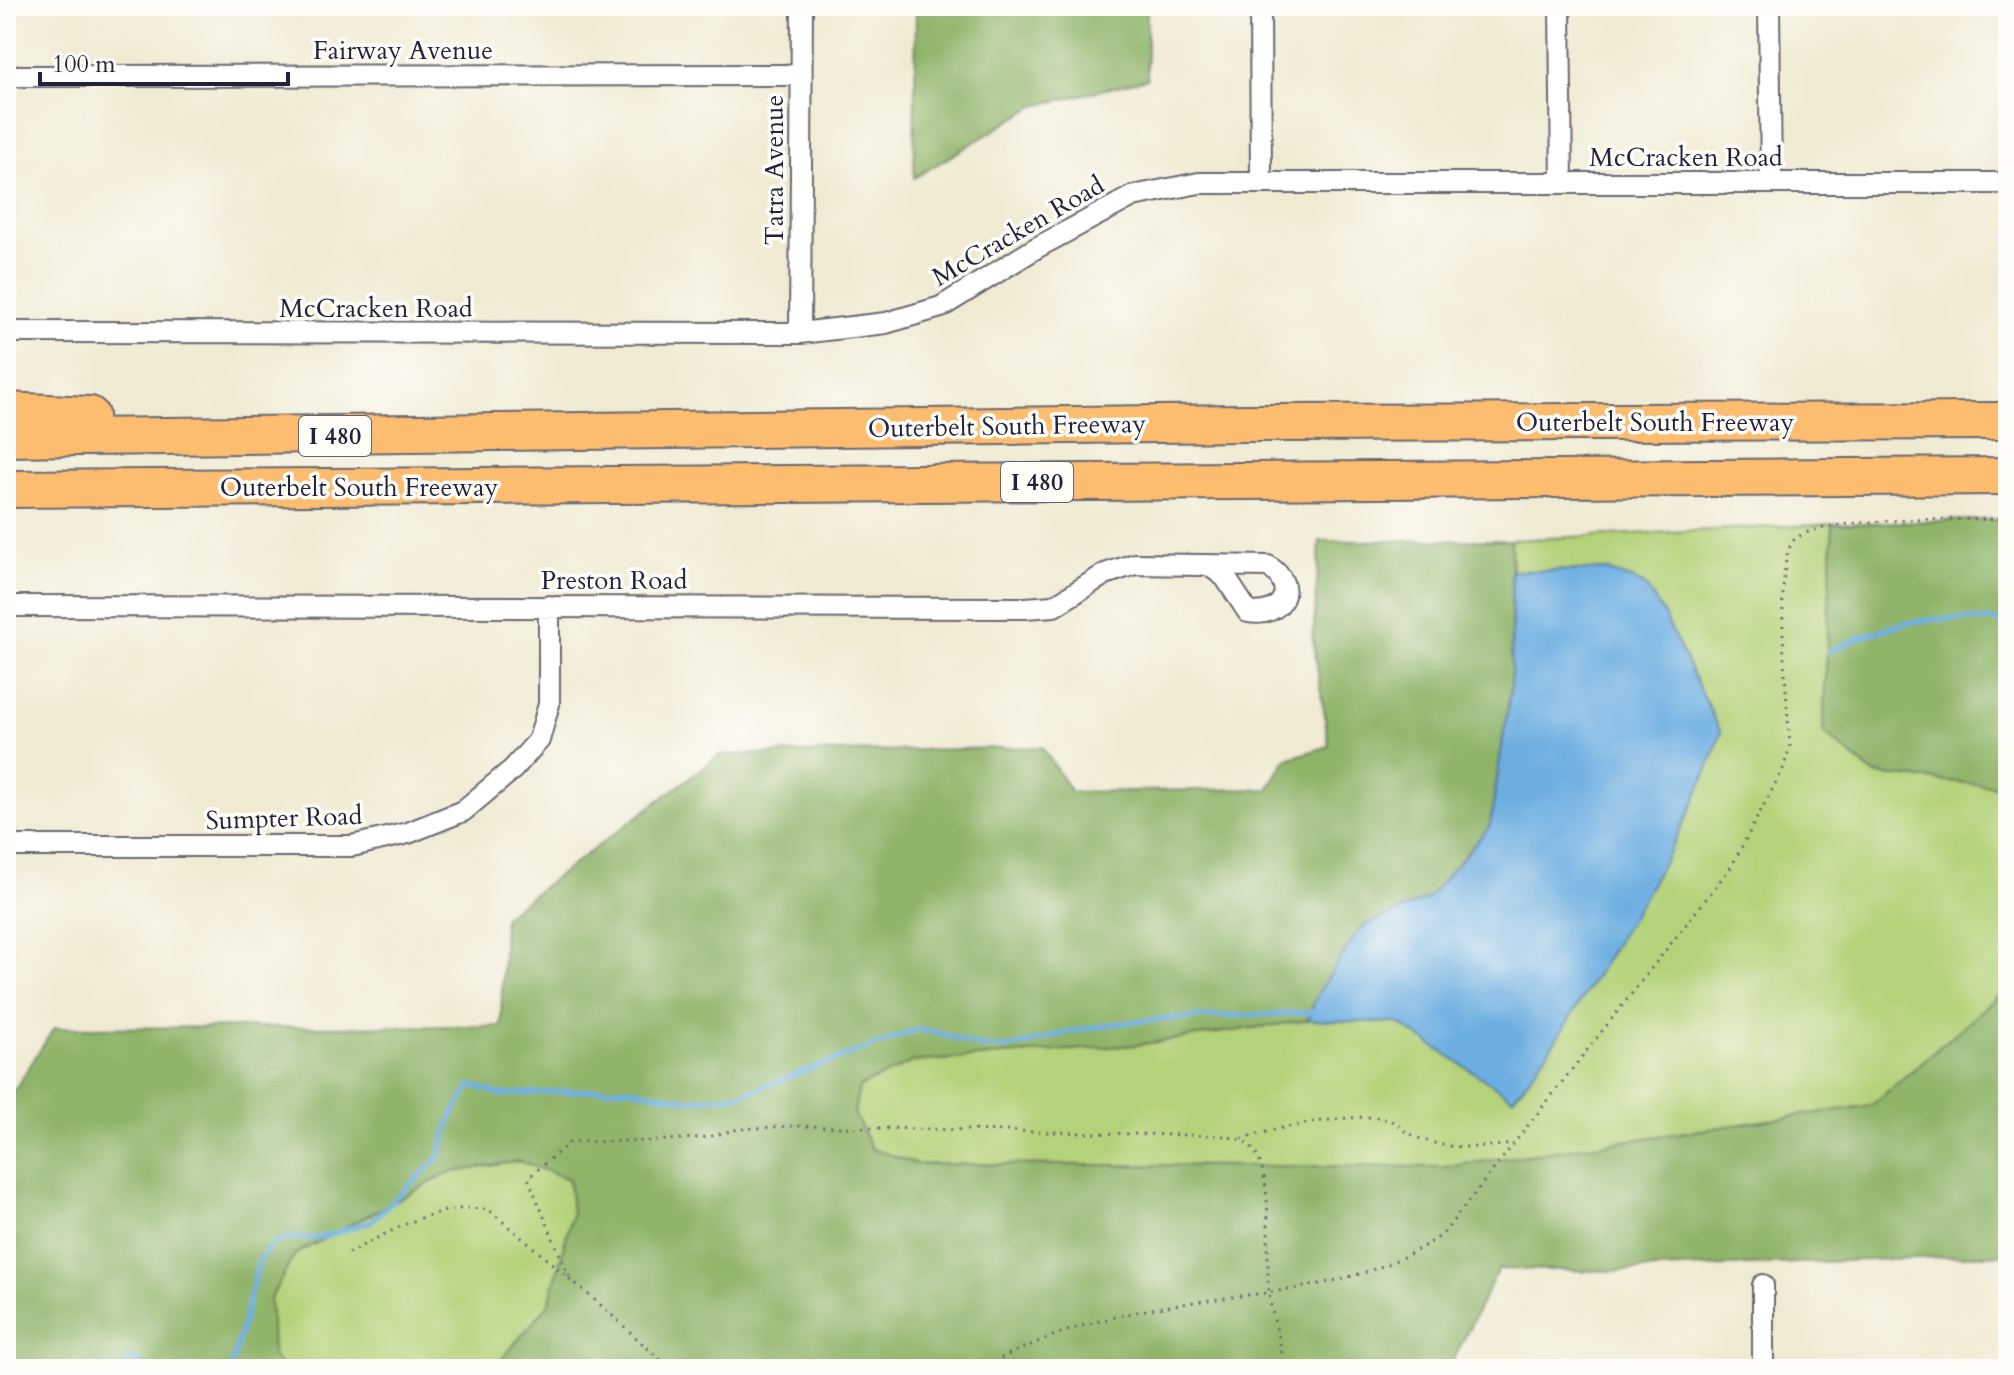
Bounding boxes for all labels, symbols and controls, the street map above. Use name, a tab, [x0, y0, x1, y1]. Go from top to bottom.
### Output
street label: Fairway Avenue	[313, 33, 493, 68]
scale bar	[40, 36, 288, 86]
text: 100 m	[52, 48, 116, 81]
street label: Tatra Avenue	[757, 95, 792, 245]
street label: McCracken Road	[1589, 140, 1783, 175]
street label: McCracken Road	[925, 167, 1111, 295]
street label: McCracken Road	[279, 291, 473, 326]
street label: Outerbelt South Freeway	[1516, 405, 1794, 440]
street label: Outerbelt South Freeway	[868, 406, 1147, 446]
road number: I 480	[299, 416, 371, 456]
road number: I 480	[1001, 462, 1073, 502]
street label: Outerbelt South Freeway	[220, 470, 498, 505]
street label: Preston Road	[541, 563, 687, 598]
street label: Sumpter Road	[205, 798, 363, 838]

